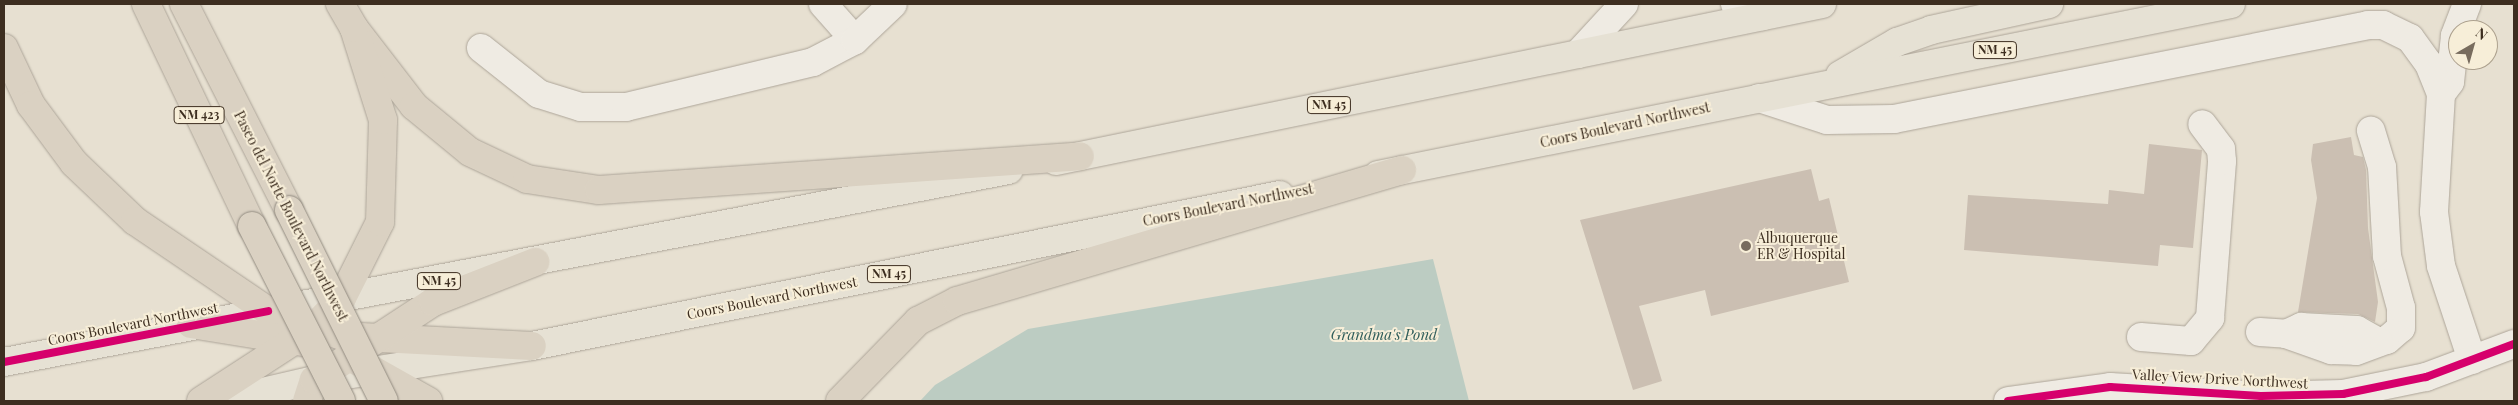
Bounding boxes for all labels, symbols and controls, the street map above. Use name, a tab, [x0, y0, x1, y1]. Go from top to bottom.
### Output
north arrow	[2448, 20, 2498, 70]
text: N	[2472, 23, 2492, 44]
road number: NM 45	[1972, 40, 2018, 60]
road number: NM 45	[1306, 96, 1352, 114]
street label: Coors Boulevard Northwest	[1539, 99, 1711, 151]
road number: NM 423	[173, 106, 225, 124]
street label: Paseo del Norte Boulevard Northwest	[230, 108, 352, 324]
street label: Coors Boulevard Northwest	[1141, 180, 1315, 230]
place label: Albuquerque ER & Hospital	[1757, 230, 1846, 262]
marker: Albuquerque ER & Hospital	[1739, 239, 1753, 253]
road number: NM 45	[866, 264, 912, 284]
road number: NM 45	[416, 272, 462, 290]
street label: Coors Boulevard Northwest	[685, 273, 859, 323]
street label: Coors Boulevard Northwest	[46, 299, 220, 349]
water label: Grandma's Pond	[1331, 326, 1437, 344]
street label: Valley View Drive Northwest	[2131, 366, 2309, 392]

